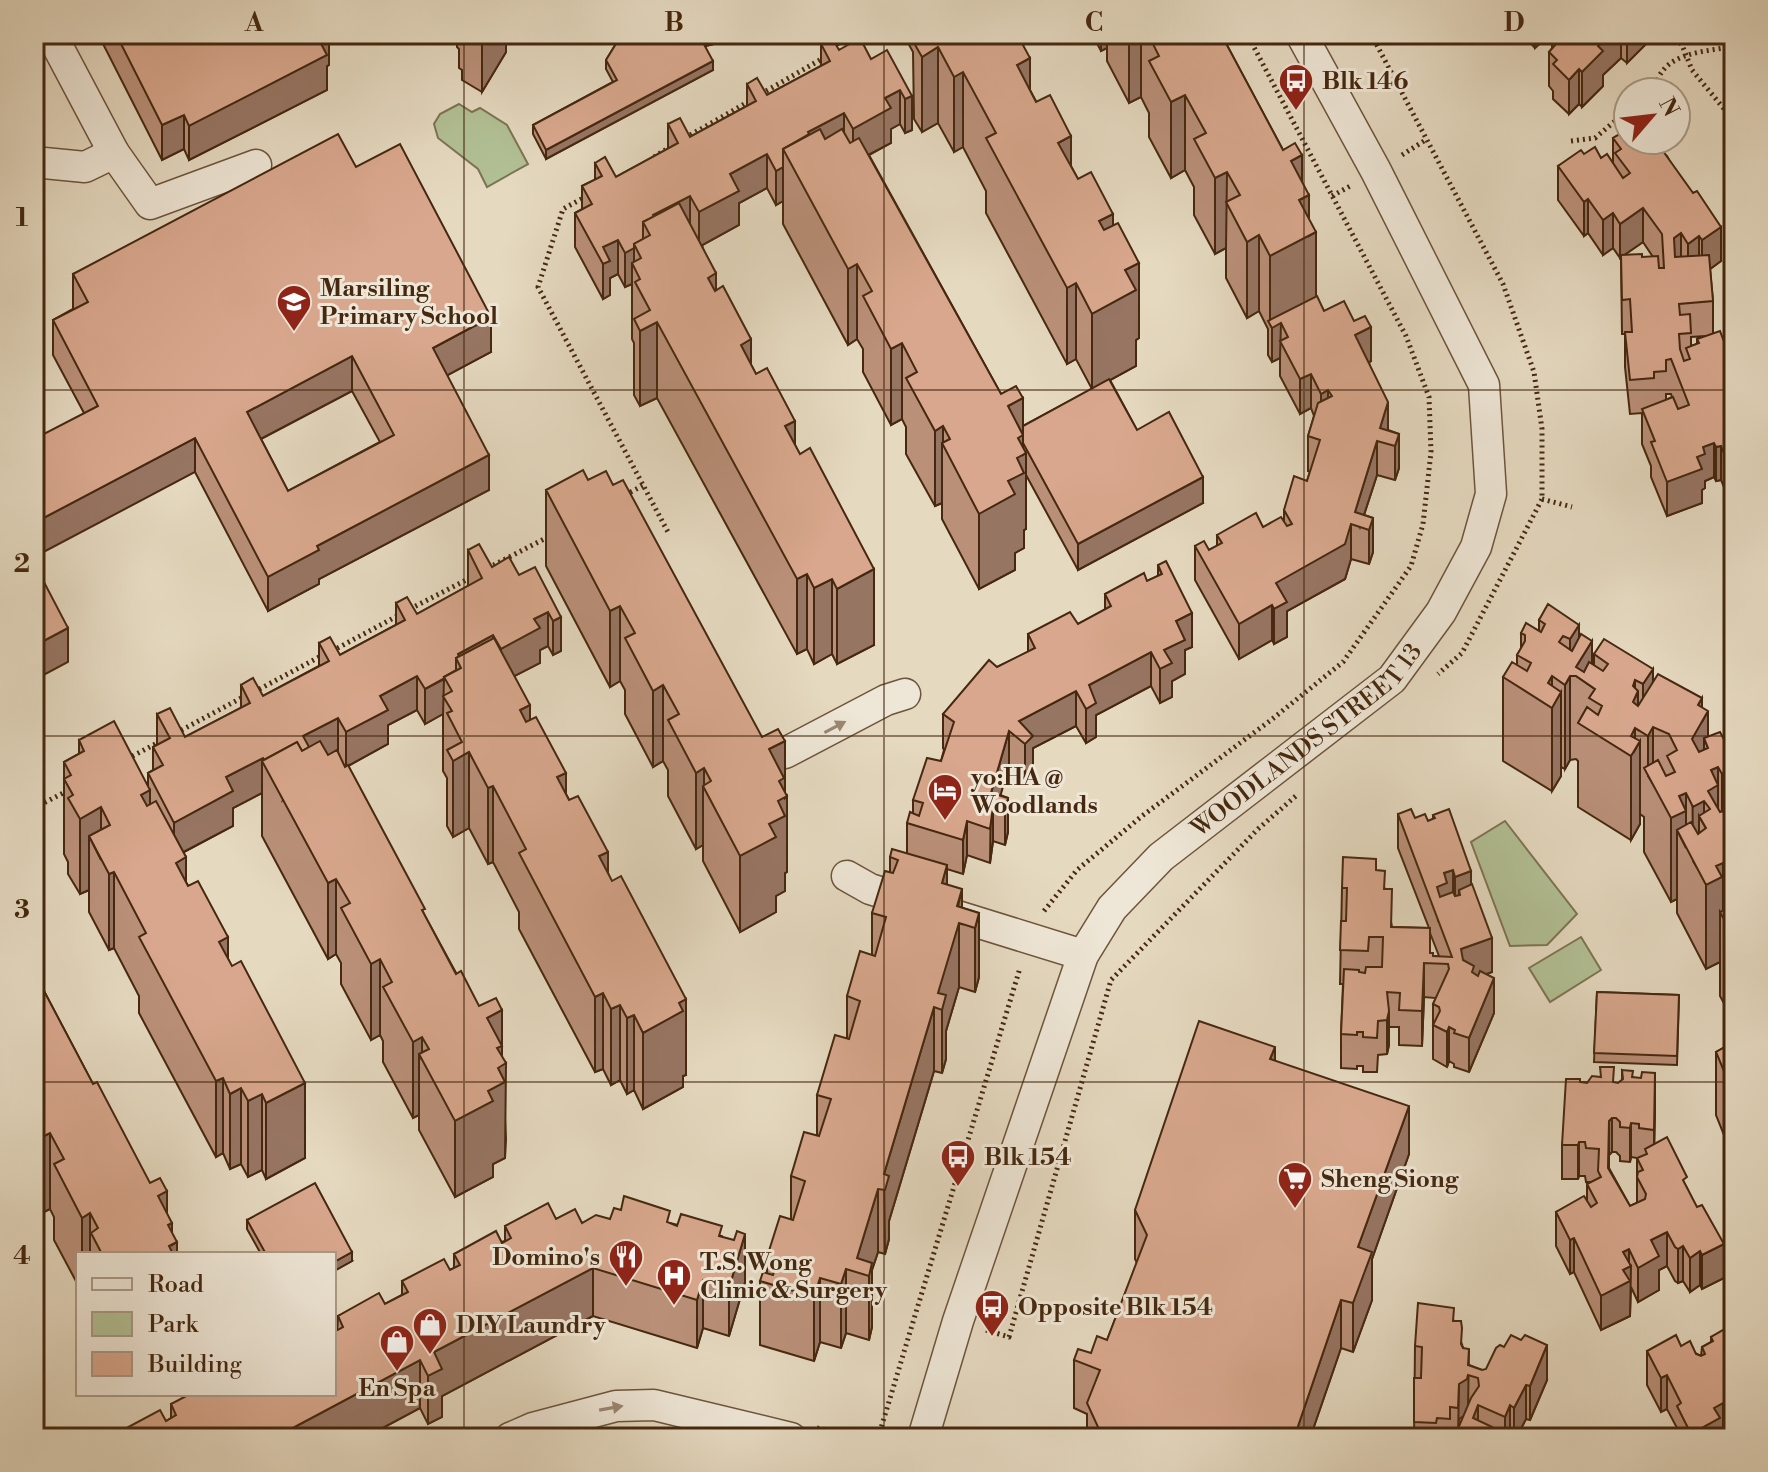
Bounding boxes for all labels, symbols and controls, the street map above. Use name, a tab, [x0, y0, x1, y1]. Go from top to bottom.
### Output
text: A	[244, 7, 264, 39]
text: B	[664, 7, 684, 39]
text: C	[1085, 7, 1103, 39]
text: D	[1504, 7, 1524, 39]
bus stop icon: Blk 146	[1277, 62, 1315, 112]
place label: Blk 146	[1322, 67, 1408, 97]
north arrow	[1612, 76, 1692, 156]
text: N	[1652, 93, 1685, 122]
text: 1	[16, 202, 29, 234]
place label: Marsiling Primary School	[320, 274, 498, 332]
school or university icon: Marsiling Primary School	[275, 283, 313, 333]
text: 2	[14, 548, 30, 580]
street label: WOODLANDS STREET 13	[1185, 638, 1429, 845]
one-way arrow	[824, 720, 847, 733]
place label: yo:HA @ Woodlands	[970, 763, 1098, 821]
hotel icon: yo:HA @ Woodlands	[926, 772, 964, 822]
text: 3	[14, 894, 30, 926]
bus stop icon: Blk 154	[939, 1138, 977, 1188]
place label: Blk 154	[984, 1143, 1071, 1173]
supermarket icon: Sheng Siong	[1276, 1160, 1314, 1210]
place label: Sheng Siong	[1321, 1165, 1460, 1195]
restaurant icon: Domino's	[607, 1238, 645, 1288]
text: 4	[13, 1240, 31, 1272]
place label: Domino's	[492, 1243, 600, 1273]
place label: T.S. Wong Clinic & Surgery	[700, 1248, 888, 1306]
legend	[76, 1252, 336, 1396]
hospital icon: T.S. Wong Clinic & Surgery	[655, 1257, 693, 1307]
text: Road	[148, 1270, 204, 1300]
bus stop icon: Opposite Blk 154	[973, 1288, 1011, 1338]
place label: Opposite Blk 154	[1018, 1293, 1213, 1323]
shop icon: DIY Laundry	[411, 1306, 449, 1356]
text: Park	[148, 1310, 199, 1340]
place label: DIY Laundry	[456, 1311, 606, 1341]
shop icon: En Spa	[378, 1323, 416, 1373]
text: Building	[147, 1350, 242, 1380]
place label: En Spa	[358, 1374, 437, 1404]
one-way arrow	[599, 1402, 624, 1414]

